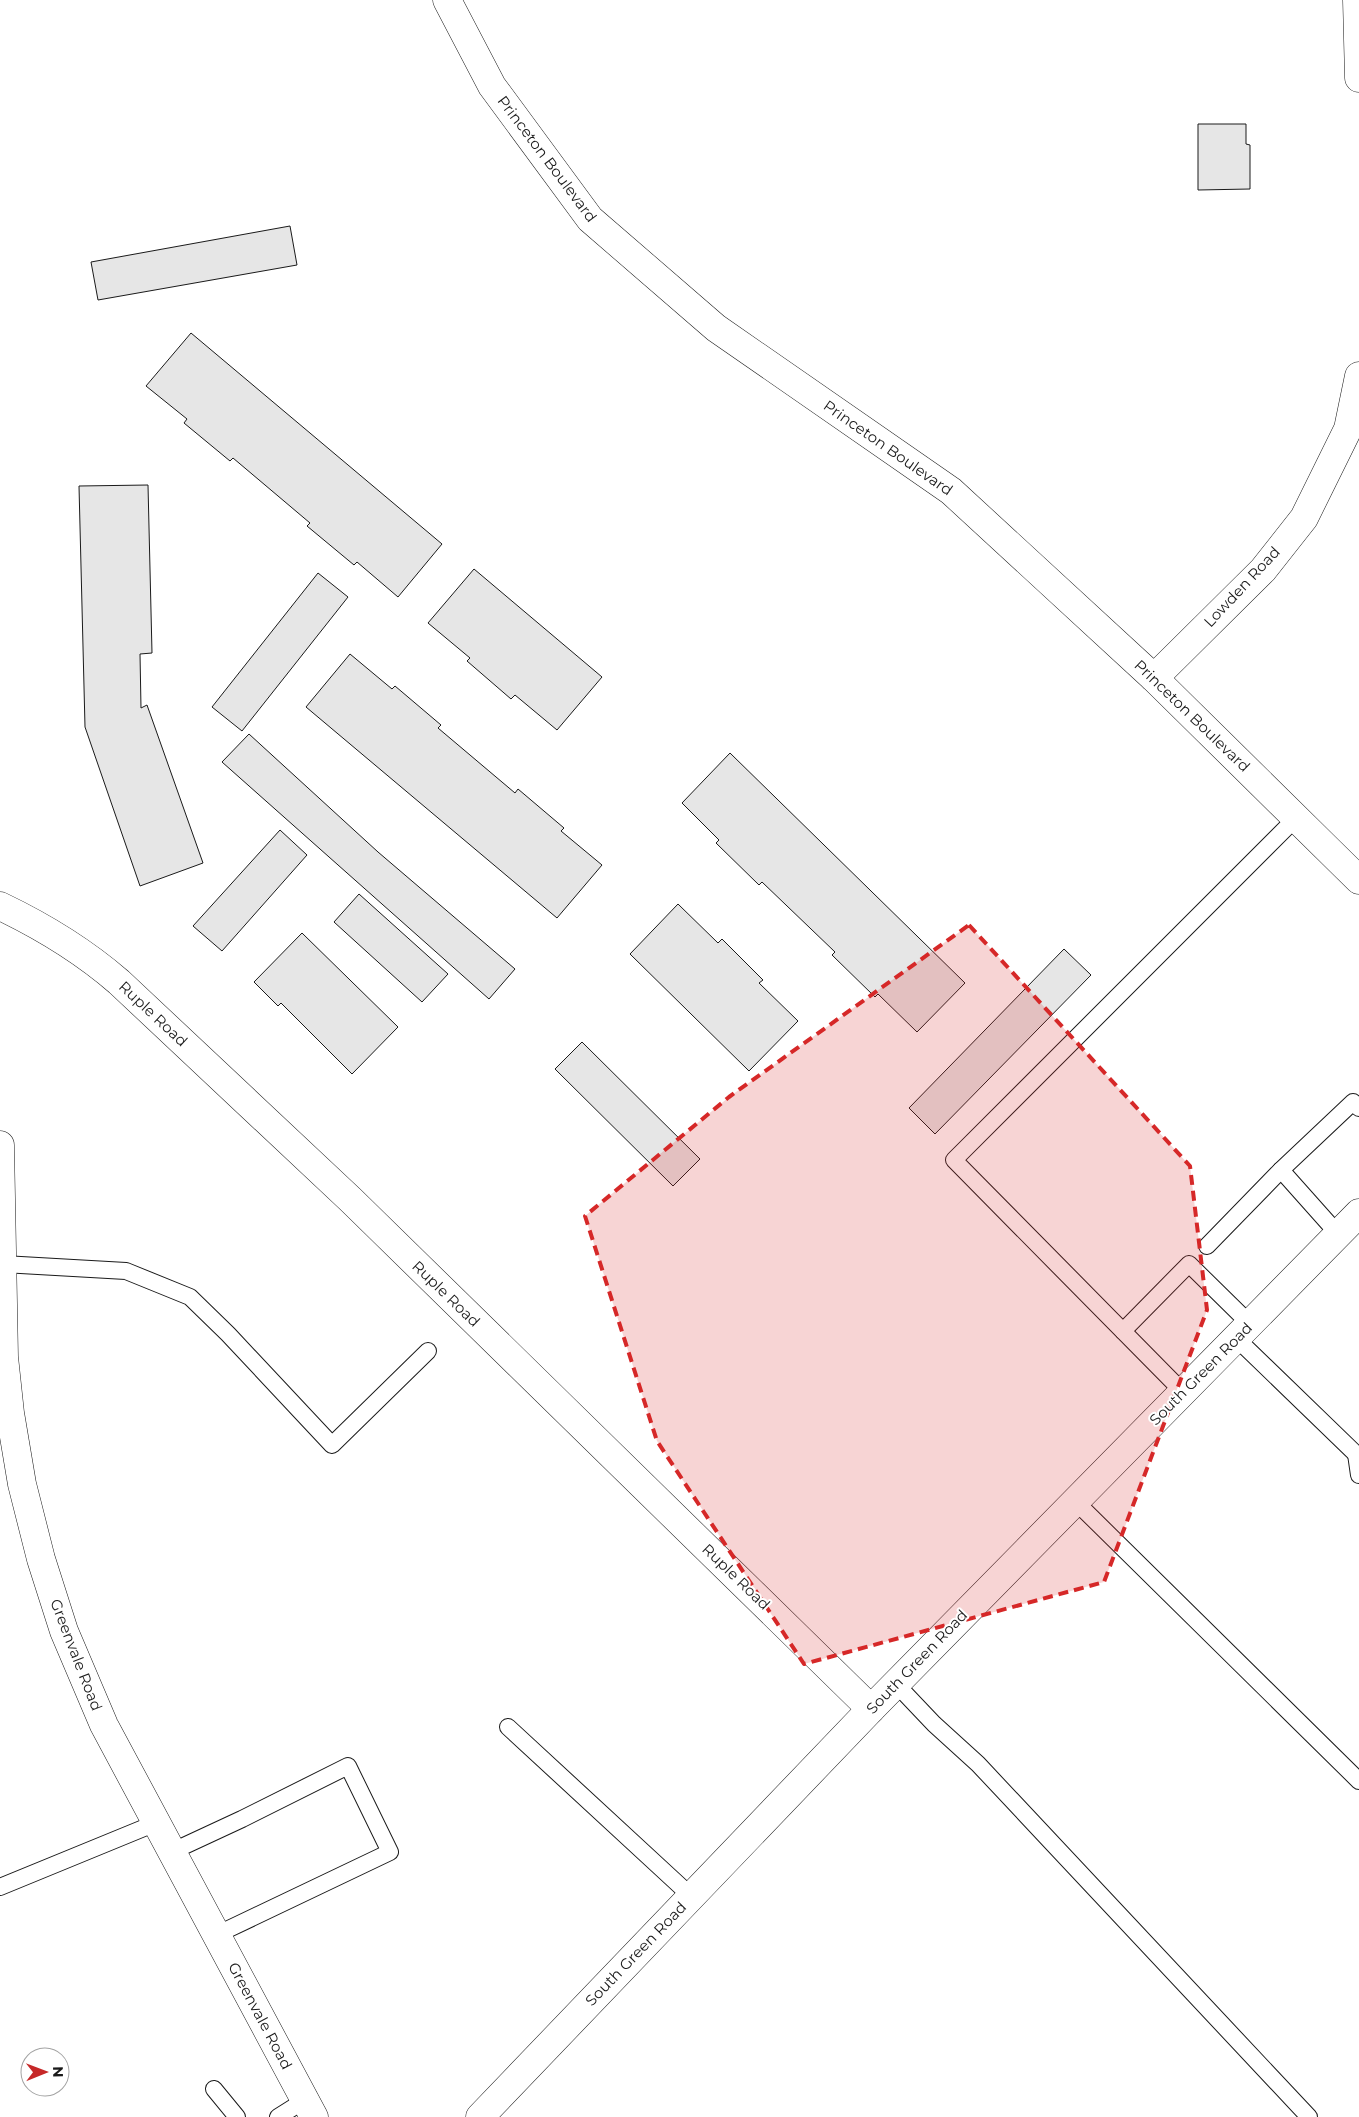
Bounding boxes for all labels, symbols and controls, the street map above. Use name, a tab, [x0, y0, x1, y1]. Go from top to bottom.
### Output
street label: Princeton Boulevard	[494, 92, 601, 226]
street label: Princeton Boulevard	[820, 396, 957, 499]
street label: Lowden Road	[1199, 542, 1284, 631]
street label: Princeton Boulevard	[1131, 655, 1254, 776]
street label: Ruple Road	[115, 977, 192, 1050]
street label: Ruple Road	[408, 1256, 484, 1331]
street label: South Green Road	[1145, 1318, 1256, 1429]
street label: Ruple Road	[698, 1539, 774, 1614]
street label: Greenvale Road	[46, 1596, 107, 1714]
street label: South Green Road	[862, 1606, 971, 1718]
street label: South Green Road	[581, 1898, 690, 2010]
street label: Greenvale Road	[224, 1959, 297, 2073]
north arrow	[20, 2047, 70, 2097]
text: N	[49, 2066, 67, 2078]

